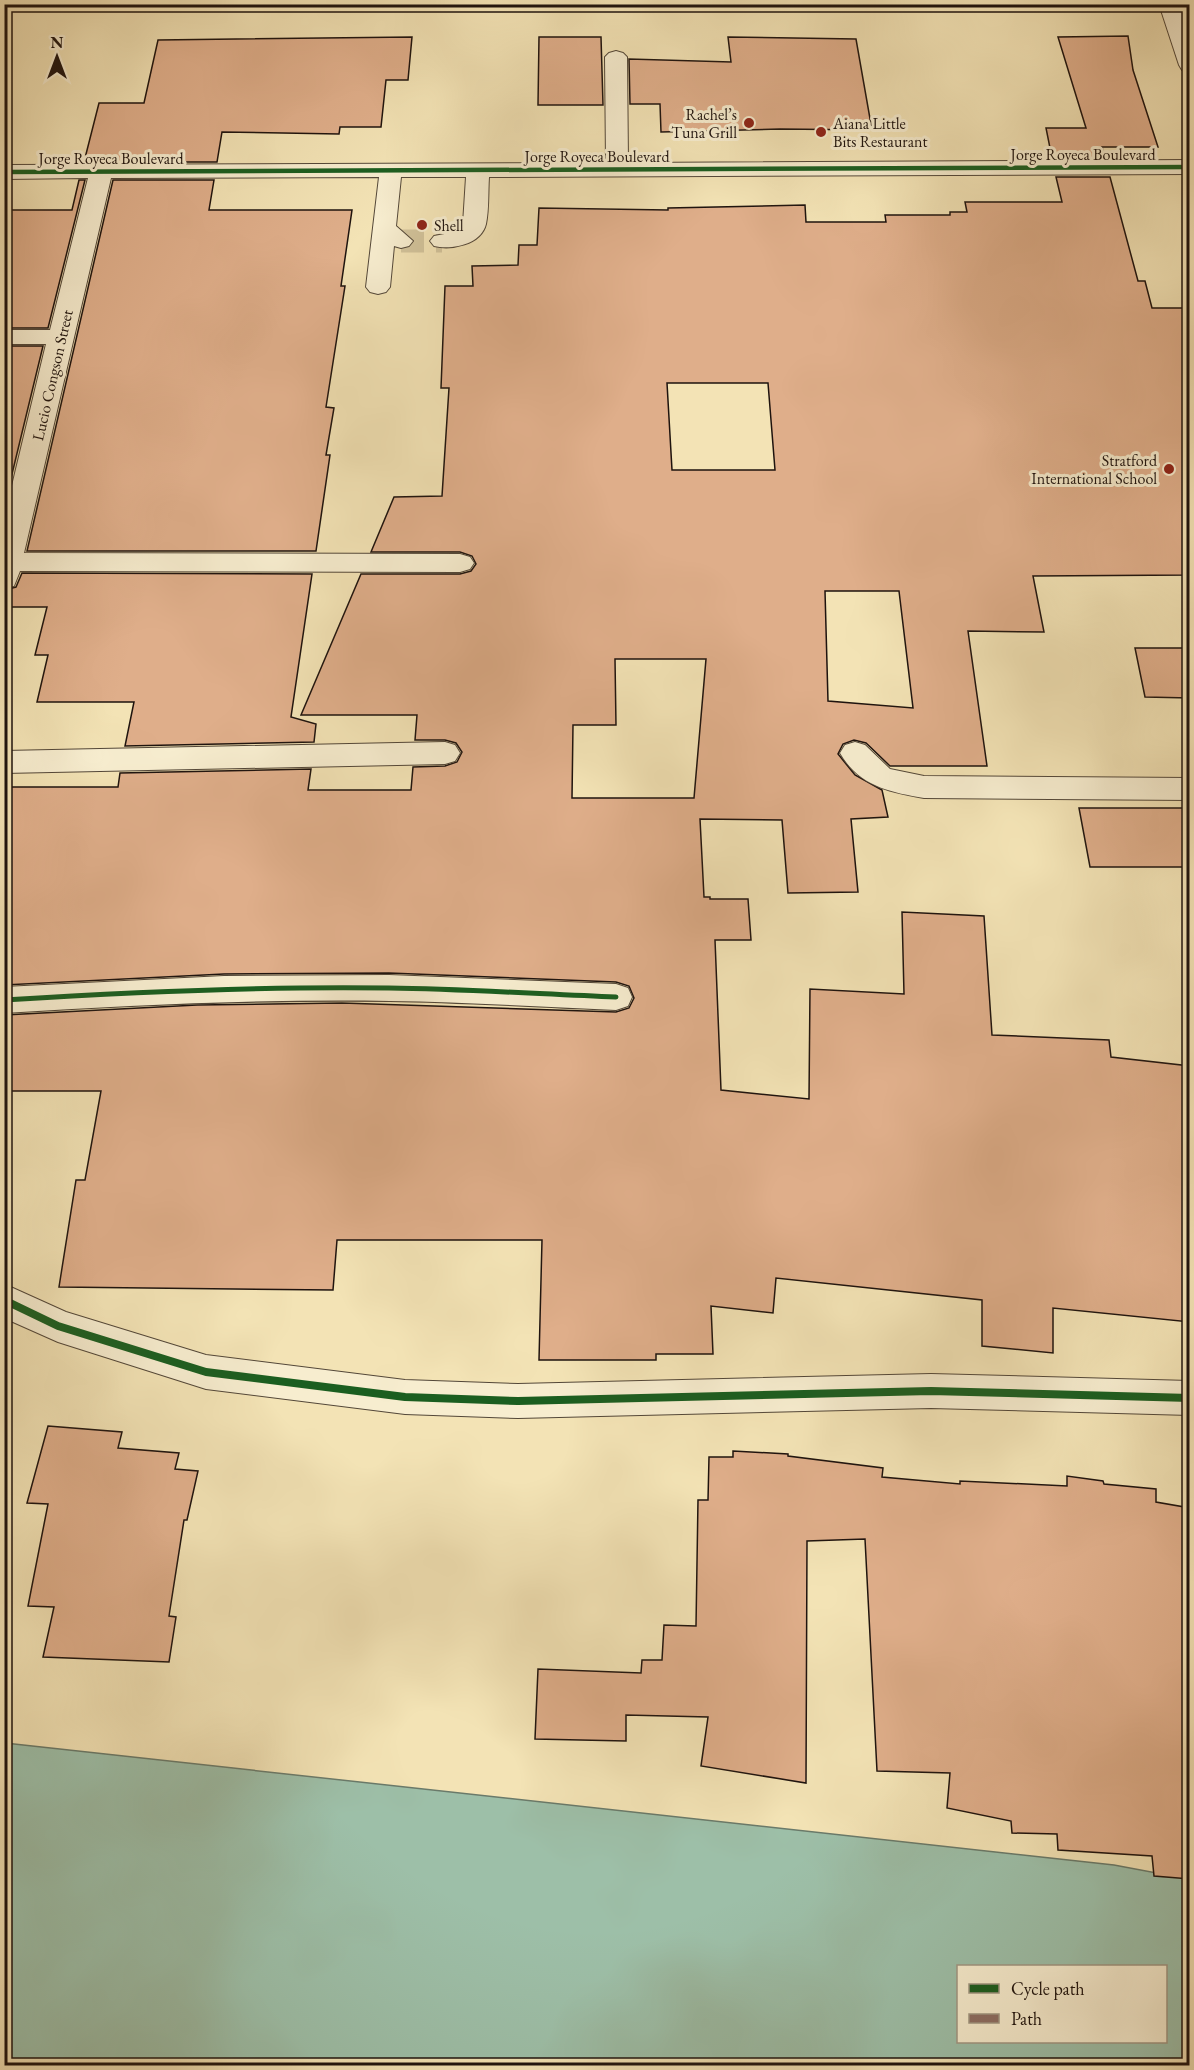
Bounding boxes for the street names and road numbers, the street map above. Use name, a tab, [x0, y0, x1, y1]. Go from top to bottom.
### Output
street label: Jorge Royeca Boulevard	[1009, 144, 1156, 165]
street label: Jorge Royeca Boulevard	[523, 146, 670, 167]
street label: Jorge Royeca Boulevard	[37, 148, 184, 169]
street label: Lucio Congson Street	[27, 308, 78, 443]

